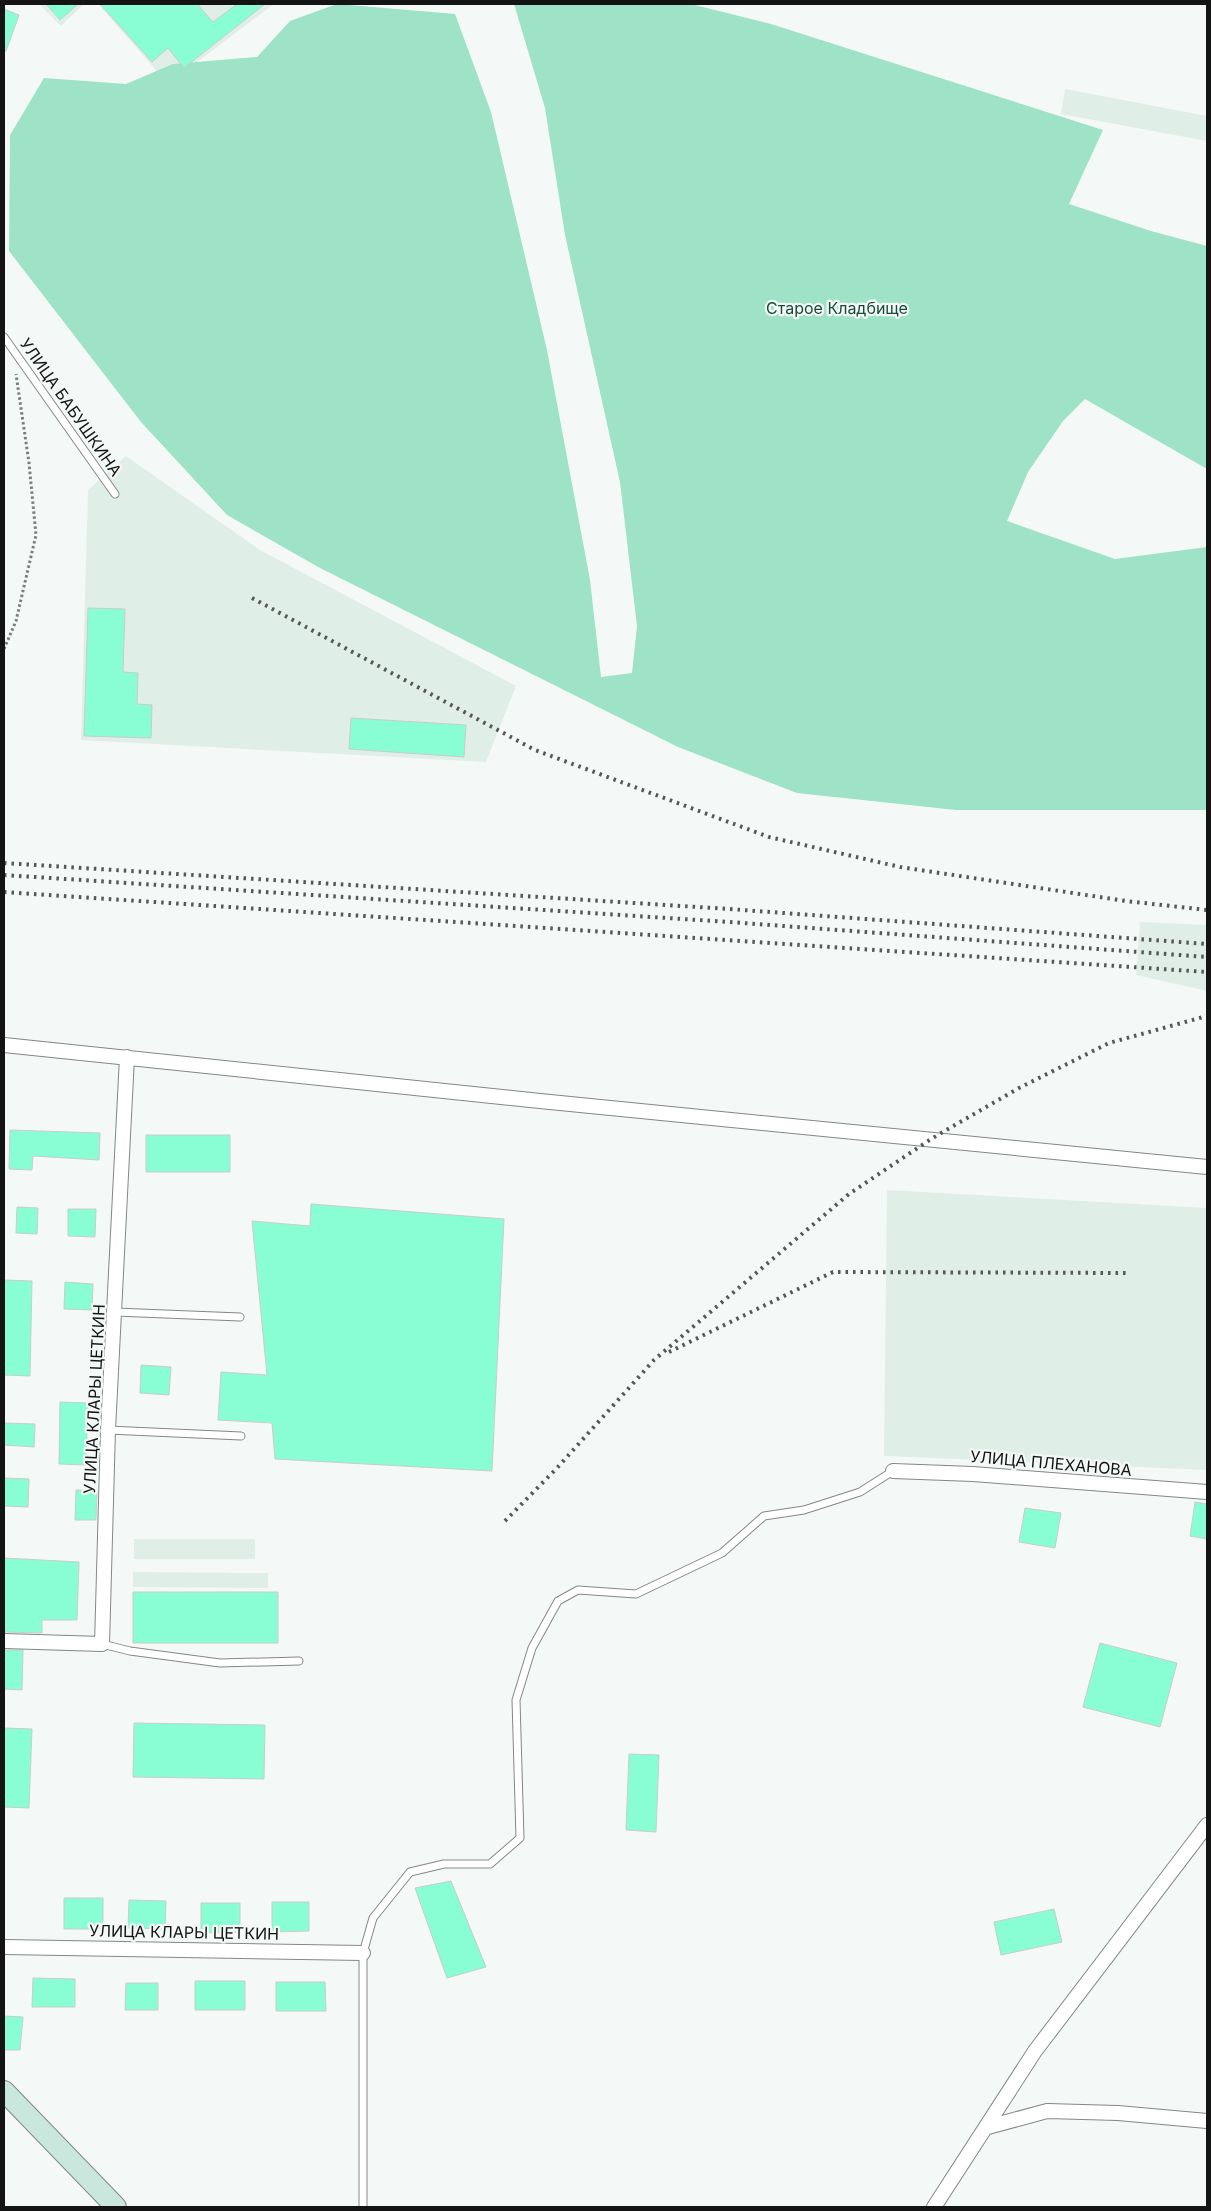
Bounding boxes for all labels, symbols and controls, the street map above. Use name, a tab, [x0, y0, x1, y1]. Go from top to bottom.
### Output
park label: Старое Кладбище	[766, 298, 908, 318]
street label: УЛИЦА БАБУШКИНА	[16, 334, 126, 480]
street label: УЛИЦА КЛАРЫ ЦЕТКИН	[79, 1304, 109, 1494]
street label: УЛИЦА ПЛЕХАНОВА	[969, 1446, 1133, 1480]
street label: УЛИЦА КЛАРЫ ЦЕТКИН	[89, 1920, 279, 1944]

